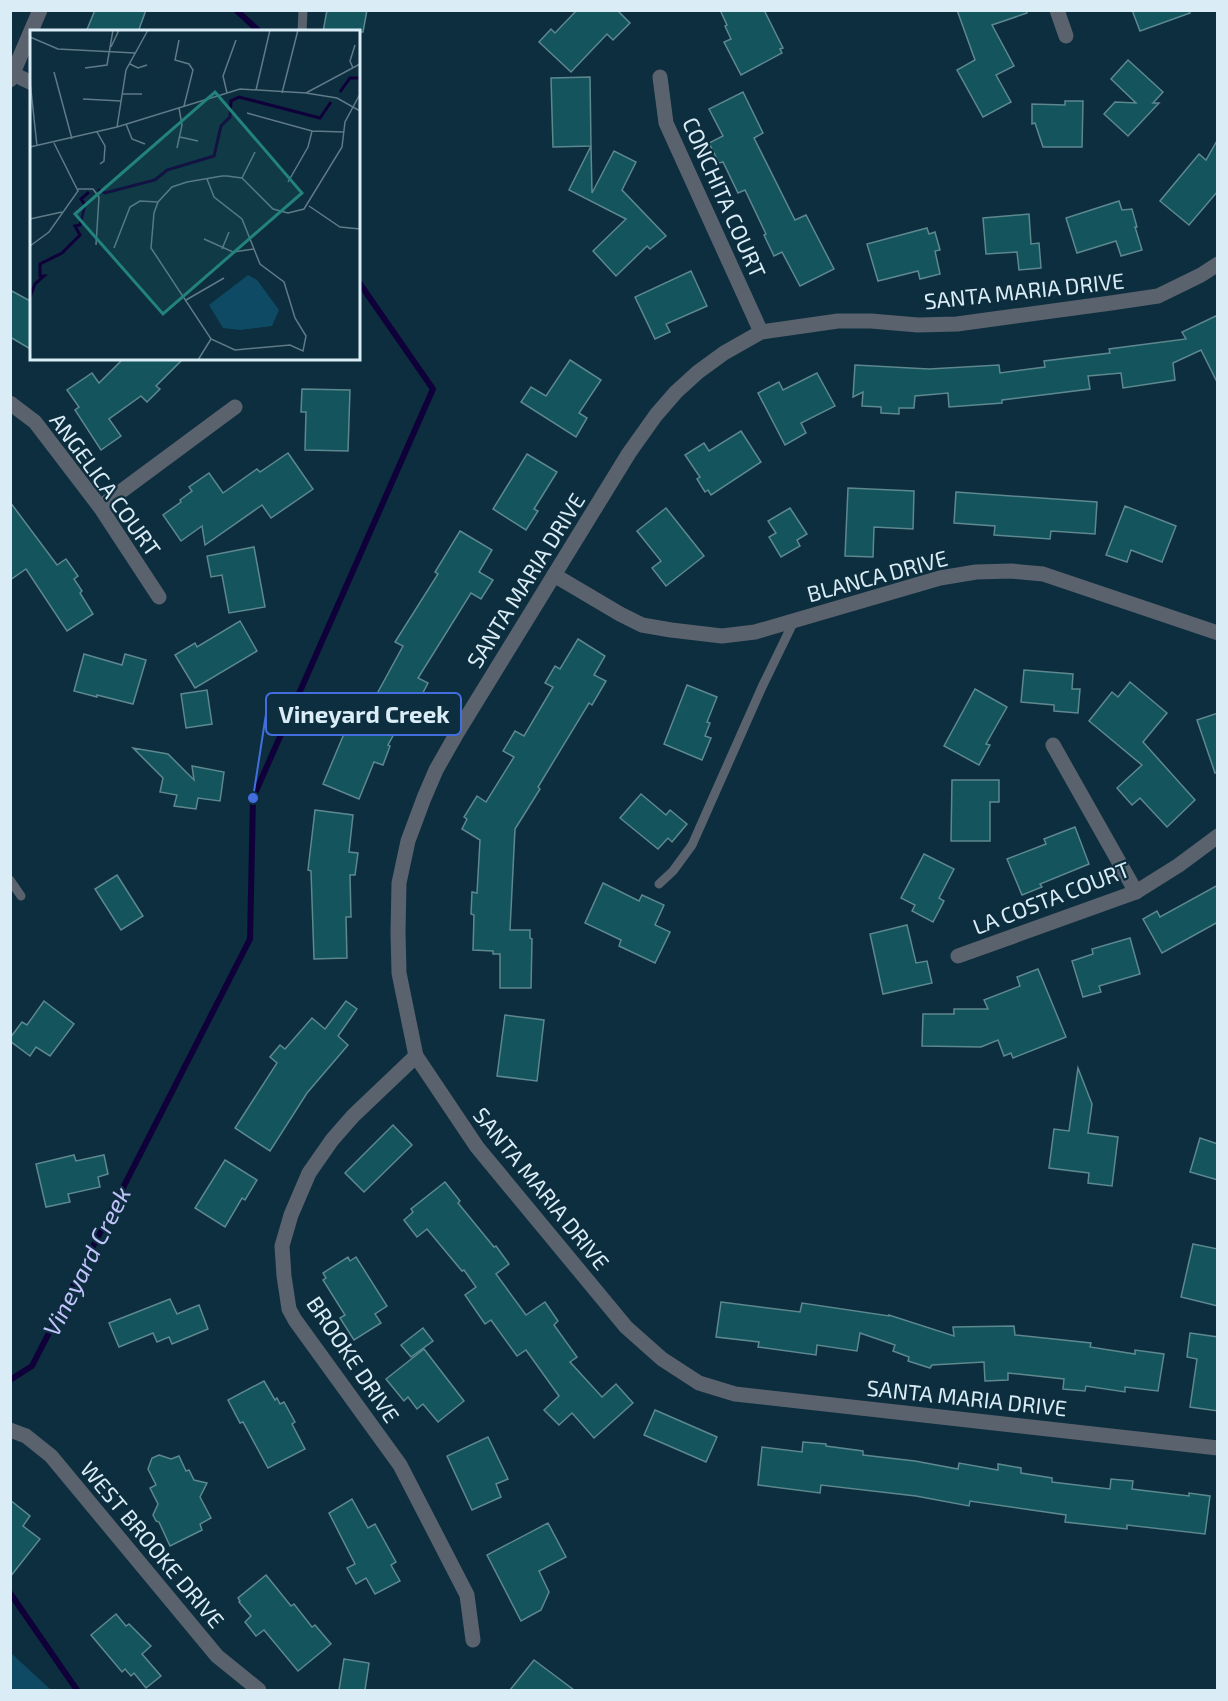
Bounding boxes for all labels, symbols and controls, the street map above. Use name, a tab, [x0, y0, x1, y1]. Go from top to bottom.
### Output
inset map	[30, 30, 360, 360]
street label: CONCHITA COURT	[678, 113, 772, 281]
street label: SANTA MARIA DRIVE	[923, 267, 1125, 313]
street label: ANGELICA COURT	[45, 407, 167, 561]
street label: SANTA MARIA DRIVE	[461, 488, 589, 672]
street label: BLANCA DRIVE	[804, 544, 950, 606]
callout: Vineyard Creek	[266, 693, 461, 735]
text: Vineyard Creek	[278, 699, 450, 728]
street label: LA COSTA COURT	[969, 855, 1133, 939]
street label: SANTA MARIA DRIVE	[469, 1102, 615, 1274]
water label: Vineyard Creek	[36, 1182, 136, 1340]
street label: BROOKE DRIVE	[302, 1291, 406, 1427]
street label: SANTA MARIA DRIVE	[866, 1374, 1068, 1420]
street label: WEST BROOKE DRIVE	[76, 1456, 230, 1632]

